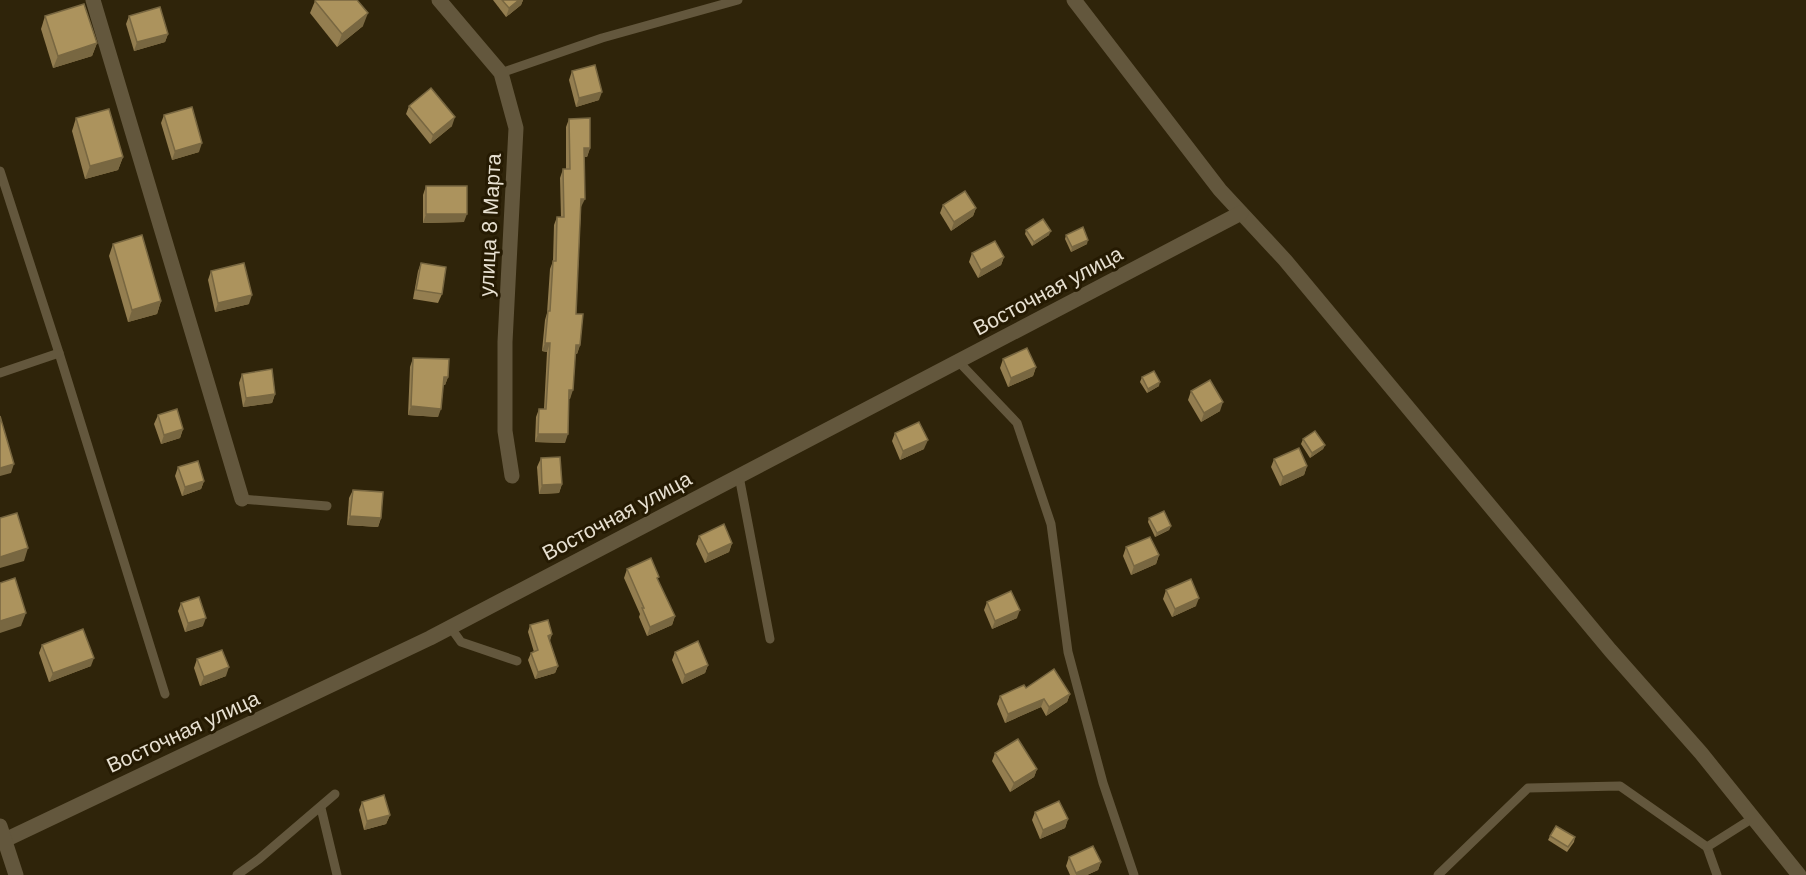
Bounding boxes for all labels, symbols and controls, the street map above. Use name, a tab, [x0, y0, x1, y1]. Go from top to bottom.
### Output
street label: улица 8 Марта	[472, 152, 508, 297]
street label: Восточная улица	[968, 240, 1128, 342]
street label: Восточная улица	[537, 465, 697, 567]
street label: Восточная улица	[102, 684, 264, 780]

